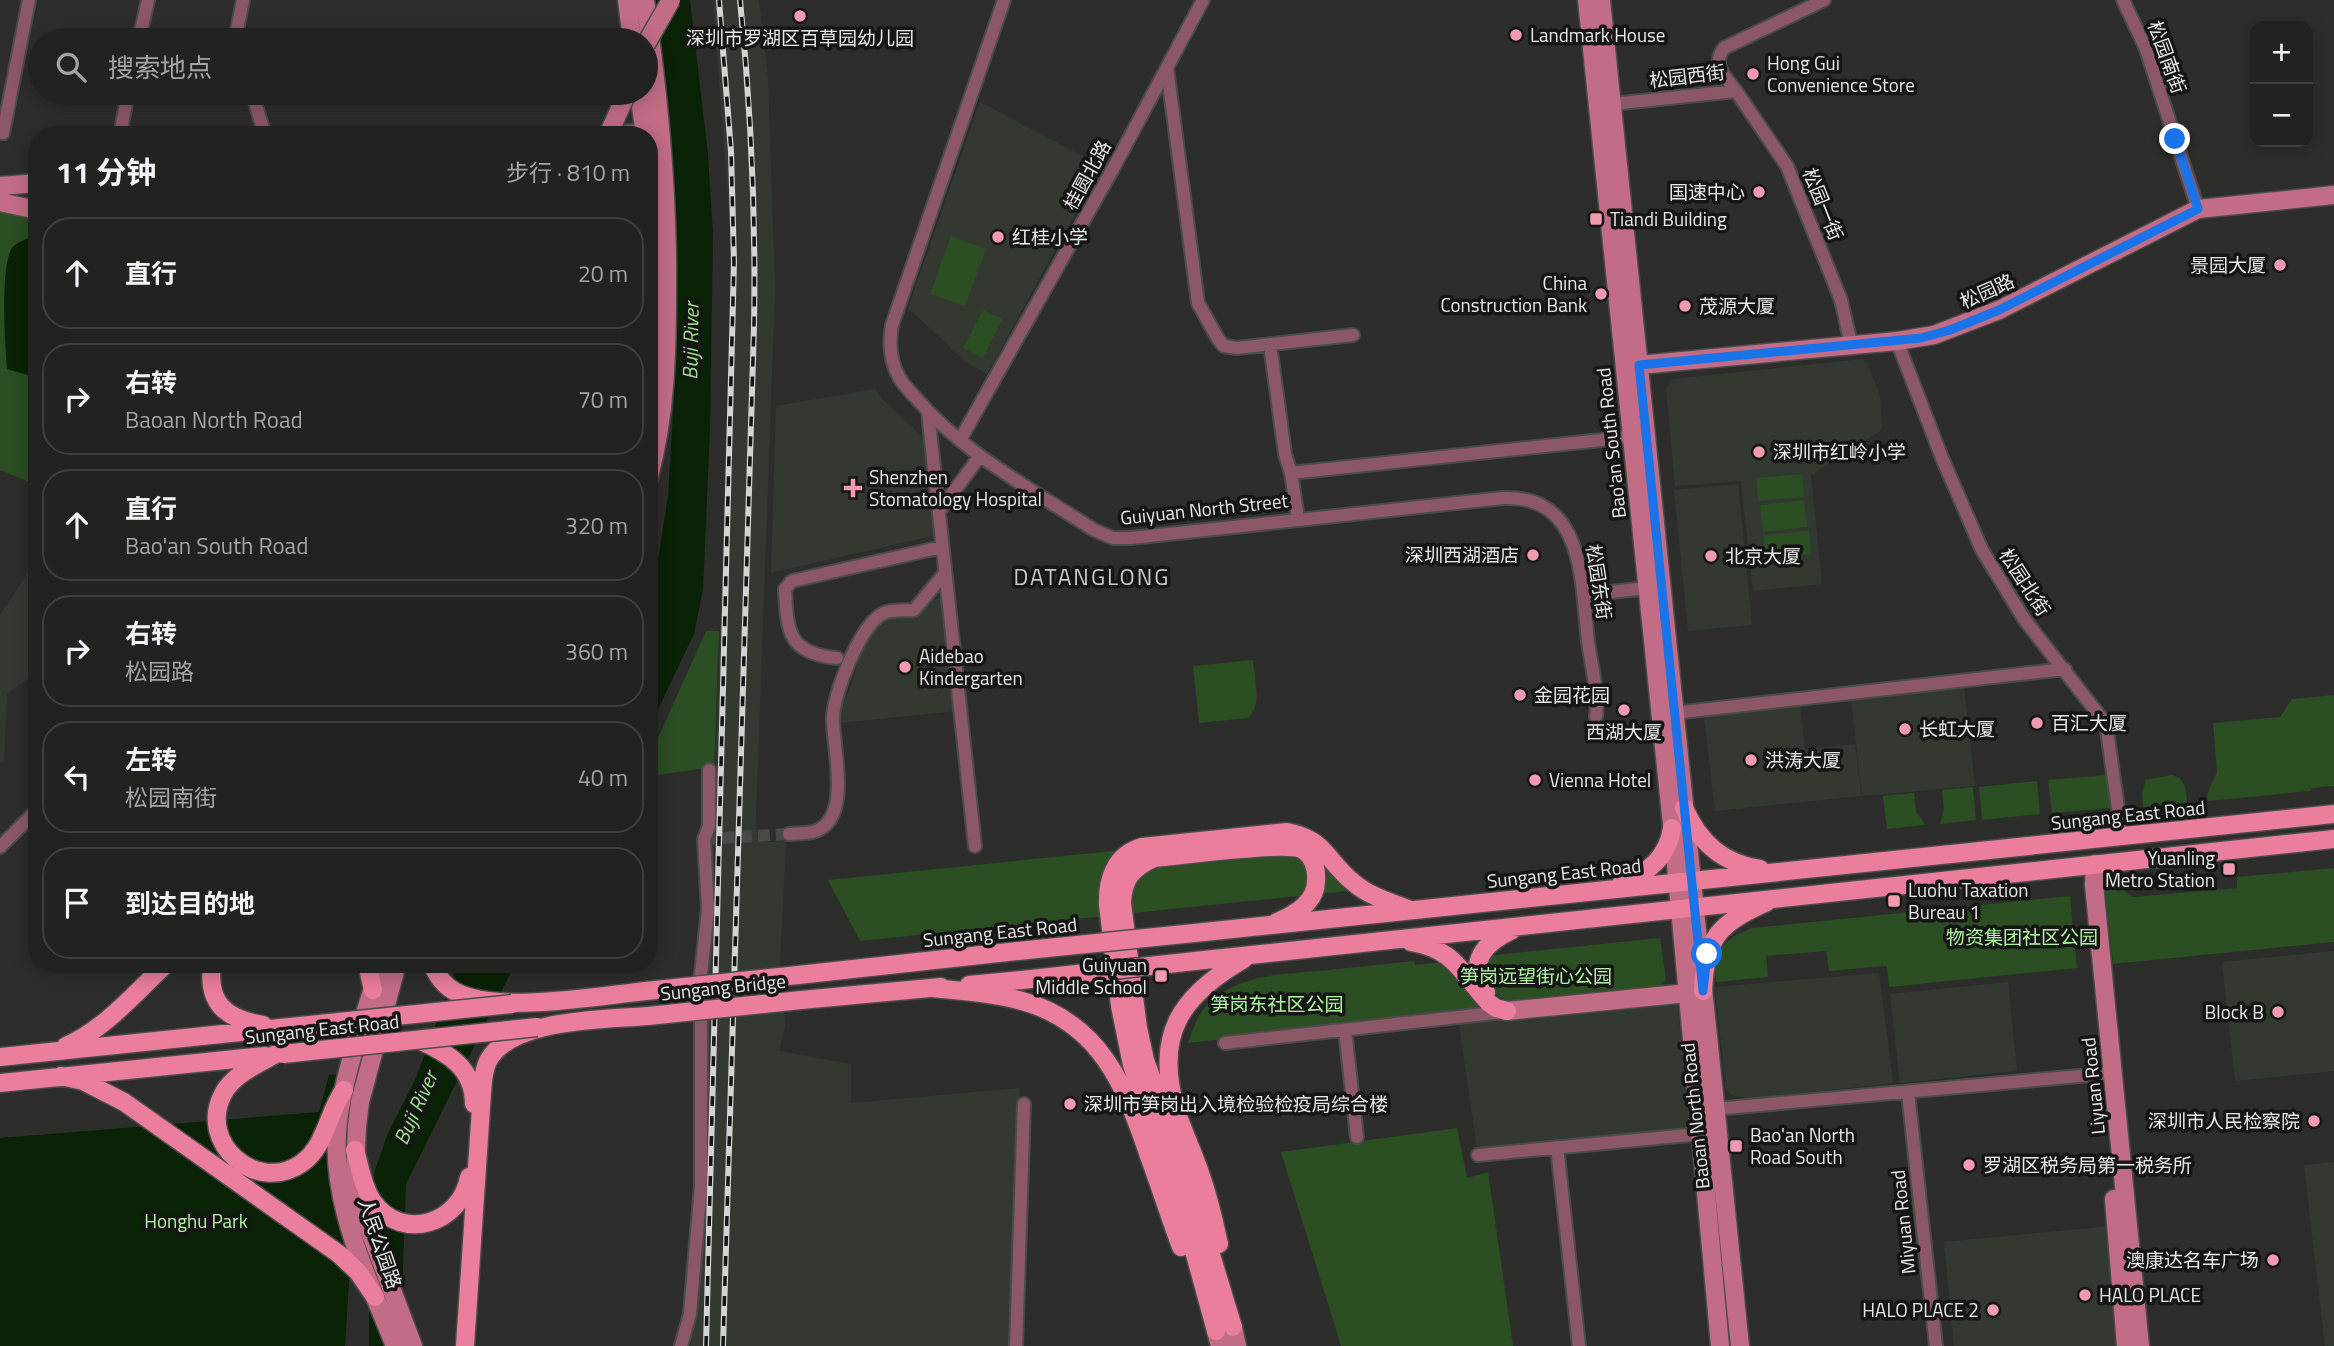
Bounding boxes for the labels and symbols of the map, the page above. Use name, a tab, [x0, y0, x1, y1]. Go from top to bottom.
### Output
marker: 深圳市罗湖区百草园幼儿园	[792, 8, 808, 24]
street label: 松园南街	[2141, 16, 2194, 98]
place label: Landmark House	[1530, 20, 1665, 49]
place label: 深圳市罗湖区百草园幼儿园	[686, 23, 914, 52]
marker: Landmark House	[1508, 27, 1524, 43]
place label: Hong Gui Convenience Store	[1767, 48, 1915, 99]
street label: 松园西街	[1647, 56, 1726, 95]
marker: Hong Gui Convenience Store	[1745, 66, 1761, 82]
route end	[2159, 123, 2190, 154]
street label: 桂圆北路	[1055, 134, 1118, 215]
street label: 松园一街	[1796, 163, 1851, 244]
place label: 国速中心	[1669, 177, 1745, 206]
marker: 国速中心	[1751, 184, 1767, 200]
place label: Tiandi Building	[1610, 204, 1727, 233]
marker: Tiandi Building	[1588, 211, 1604, 227]
place label: 红桂小学	[1012, 222, 1088, 251]
marker: 红桂小学	[990, 229, 1006, 245]
place label: 景园大厦	[2190, 250, 2266, 279]
marker: 景园大厦	[2272, 257, 2288, 273]
street label: 松园路	[1955, 266, 2019, 315]
place label: China Construction Bank	[1440, 268, 1587, 319]
marker: China Construction Bank	[1593, 286, 1609, 302]
place label: 茂源大厦	[1699, 291, 1775, 320]
marker: 茂源大厦	[1677, 298, 1693, 314]
water label: Buji River	[673, 300, 707, 380]
street label: Bao'an South Road	[1588, 366, 1633, 520]
place label: 深圳市红岭小学	[1773, 437, 1906, 466]
marker: 深圳市红岭小学	[1751, 444, 1767, 460]
place label: Shenzhen Stomatology Hospital	[869, 462, 1042, 513]
marker: Shenzhen Stomatology Hospital	[843, 478, 863, 498]
street label: Guiyuan North Street	[1119, 485, 1290, 532]
place label: 深圳西湖酒店	[1405, 540, 1519, 569]
place label: 北京大厦	[1725, 541, 1801, 570]
street label: 松园东街	[1579, 542, 1620, 622]
street label: 松园北街	[1993, 542, 2058, 622]
marker: 深圳西湖酒店	[1525, 547, 1541, 563]
marker: 北京大厦	[1703, 548, 1719, 564]
district label: DATANGLONG	[1013, 559, 1171, 594]
place label: Aidebao Kindergarten	[919, 641, 1023, 692]
marker: Aidebao Kindergarten	[897, 659, 913, 675]
place label: 金园花园	[1534, 680, 1610, 709]
marker: 金园花园	[1512, 687, 1528, 703]
marker: 西湖大厦	[1616, 702, 1632, 718]
place label: 百汇大厦	[2051, 708, 2127, 737]
place label: 长虹大厦	[1919, 714, 1995, 743]
marker: 百汇大厦	[2029, 715, 2045, 731]
place label: 西湖大厦	[1586, 717, 1662, 746]
marker: 长虹大厦	[1897, 721, 1913, 737]
place label: 洪涛大厦	[1765, 745, 1841, 774]
marker: 洪涛大厦	[1743, 752, 1759, 768]
place label: Vienna Hotel	[1549, 765, 1651, 794]
marker: Vienna Hotel	[1527, 772, 1543, 788]
street label: Sungang East Road	[2049, 792, 2206, 837]
place label: Yuanling Metro Station	[2105, 843, 2215, 894]
street label: Sungang East Road	[1485, 850, 1642, 895]
marker: Yuanling Metro Station	[2221, 861, 2237, 877]
place label: Luohu Taxation Bureau 1	[1908, 875, 2029, 926]
marker: Luohu Taxation Bureau 1	[1886, 893, 1902, 909]
street label: Sungang East Road	[921, 909, 1078, 954]
park label: 物资集团社区公园	[1946, 922, 2098, 951]
route start	[1691, 938, 1722, 969]
place label: Guiyuan Middle School	[1035, 950, 1147, 1001]
park label: 笋岗远望街心公园	[1460, 961, 1612, 990]
street label: Sungang Bridge	[659, 966, 787, 1008]
marker: Guiyuan Middle School	[1153, 968, 1169, 984]
park label: 笋岗东社区公园	[1210, 989, 1344, 1018]
place label: Block B	[2205, 997, 2264, 1026]
marker: Block B	[2270, 1004, 2286, 1020]
street label: Sungang East Road	[243, 1006, 400, 1051]
street label: Liyuan Road	[2073, 1036, 2112, 1136]
street label: Baoan North Road	[1672, 1042, 1717, 1191]
water label: Buji River	[385, 1063, 446, 1150]
place label: 深圳市笋岗出入境检验检疫局综合楼	[1084, 1089, 1388, 1118]
marker: 深圳市笋岗出入境检验检疫局综合楼	[1062, 1096, 1078, 1112]
place label: 深圳市人民检察院	[2148, 1106, 2300, 1135]
marker: 深圳市人民检察院	[2306, 1113, 2322, 1129]
place label: Bao'an North Road South	[1750, 1120, 1855, 1171]
marker: Bao'an North Road South	[1728, 1138, 1744, 1154]
place label: 罗湖区税务局第一税务所	[1983, 1150, 2192, 1179]
marker: 罗湖区税务局第一税务所	[1961, 1157, 1977, 1173]
street label: Miyuan Road	[1883, 1169, 1922, 1276]
street label: 人民公园路	[351, 1193, 410, 1292]
park label: Honghu Park	[144, 1206, 248, 1235]
place label: 澳康达名车广场	[2126, 1245, 2259, 1274]
marker: 澳康达名车广场	[2265, 1252, 2281, 1268]
place label: HALO PLACE	[2099, 1280, 2201, 1309]
marker: HALO PLACE	[2077, 1287, 2093, 1303]
place label: HALO PLACE 2	[1862, 1295, 1979, 1324]
marker: HALO PLACE 2	[1985, 1302, 2001, 1318]

